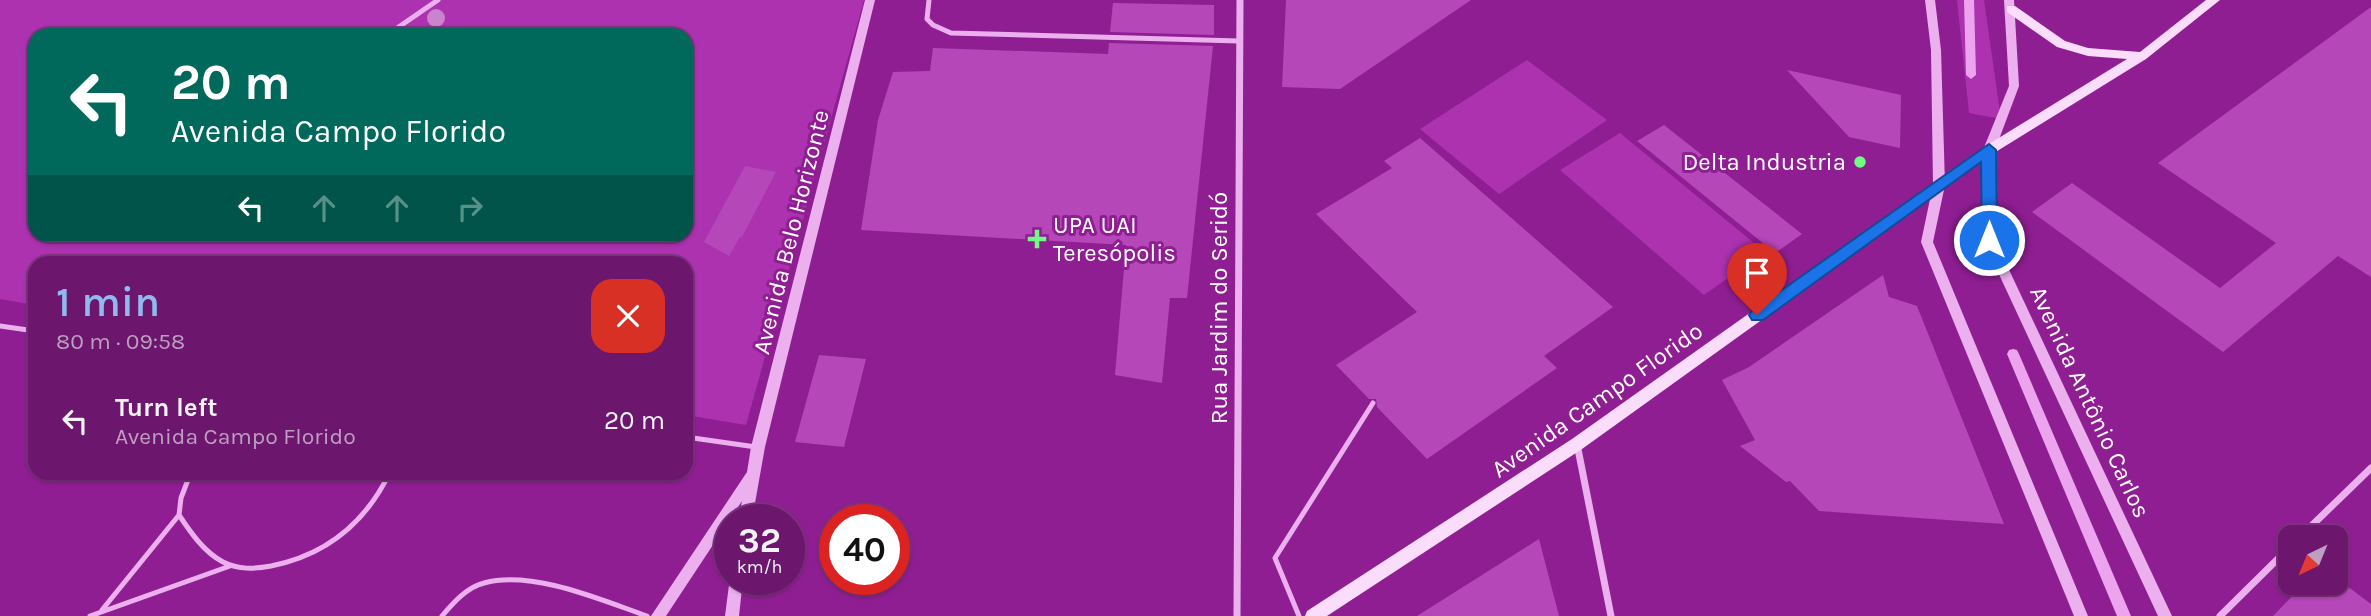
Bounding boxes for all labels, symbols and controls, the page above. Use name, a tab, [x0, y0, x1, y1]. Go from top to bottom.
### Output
text: 20 m	[171, 54, 291, 111]
icon: left	[56, 56, 147, 147]
street label: Avenida Belo Horizonte	[747, 107, 835, 357]
text: Avenida Campo Florido	[171, 113, 506, 150]
place label: Delta Industria	[1683, 148, 1846, 176]
marker: Delta Industria	[1852, 154, 1868, 170]
icon: left	[232, 189, 270, 227]
icon: ahead	[305, 189, 343, 227]
icon: ahead	[378, 189, 416, 227]
icon: right	[451, 189, 489, 227]
street label: Rua Jardim do Seridó	[1205, 192, 1233, 424]
position arrow	[1952, 203, 2026, 277]
place label: UPA UAI Teresópolis	[1053, 211, 1176, 267]
marker: UPA UAI Teresópolis	[1027, 229, 1047, 249]
pin	[1727, 243, 1787, 315]
icon: arrive	[1738, 254, 1776, 292]
text: 1 min	[56, 277, 160, 327]
button: close	[591, 279, 665, 353]
street label: Avenida Antônio Carlos	[2024, 282, 2156, 522]
street label: Avenida Campo Florido	[1486, 316, 1708, 484]
text: 80 m · 09:58	[56, 328, 185, 355]
text: Turn left	[115, 392, 217, 423]
icon: left	[56, 402, 94, 440]
text: 20 m	[604, 405, 665, 436]
text: Avenida Campo Florido	[115, 423, 356, 450]
speed limit sign: 40	[819, 504, 910, 595]
text: 32	[738, 520, 781, 561]
north arrow	[2278, 525, 2348, 595]
map controls	[2278, 525, 2348, 595]
text: km/h	[737, 556, 782, 578]

